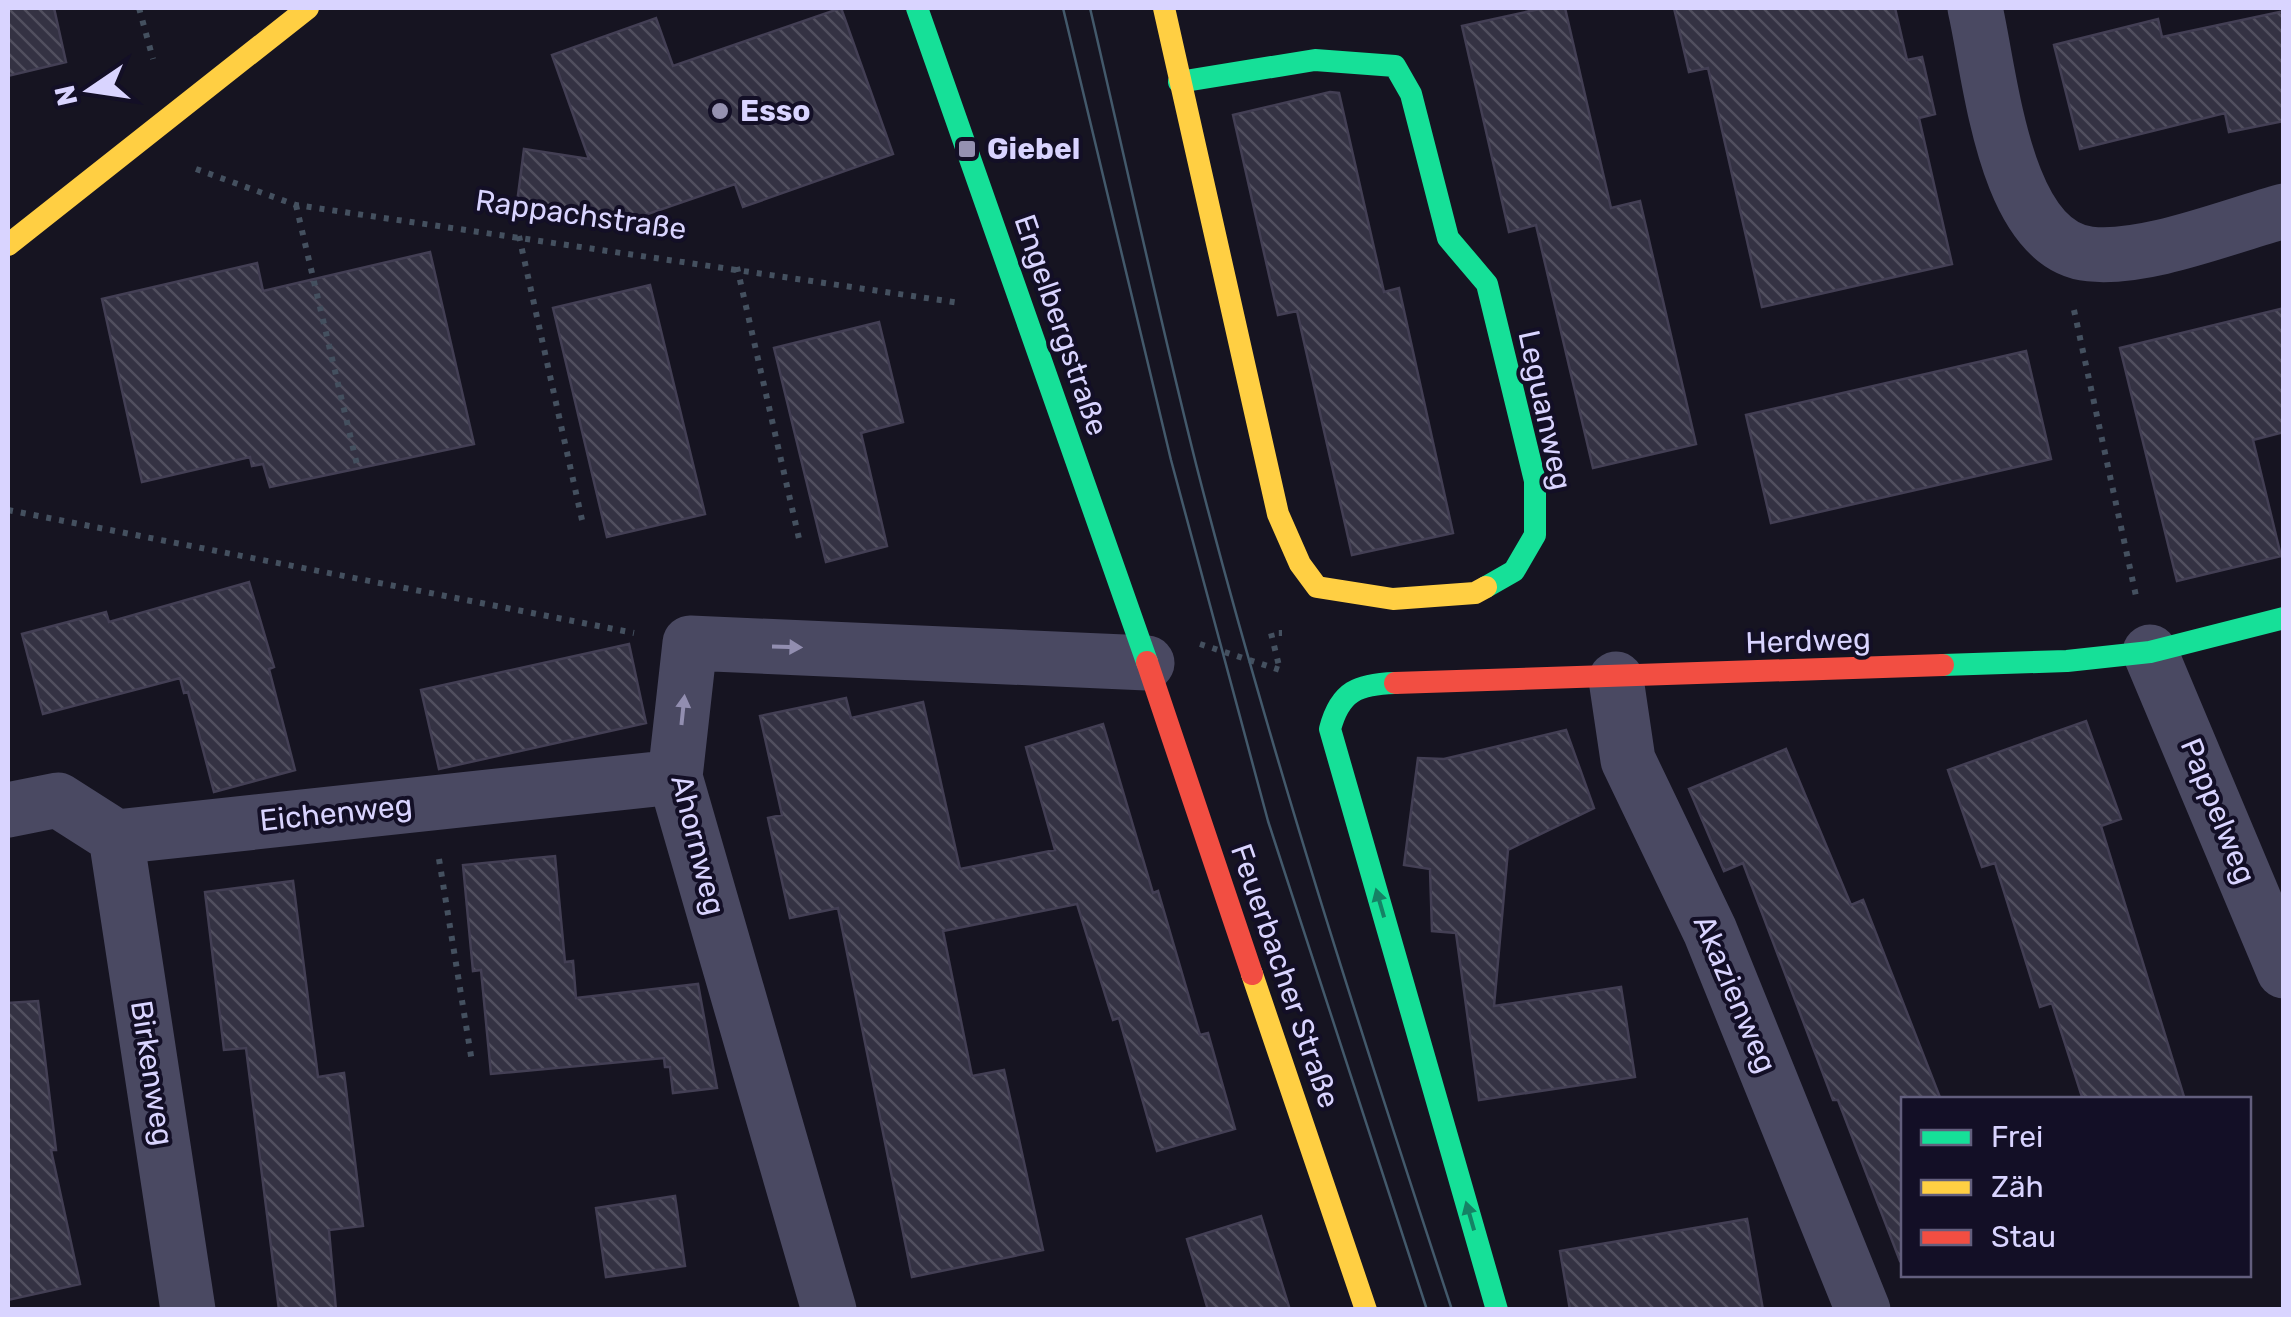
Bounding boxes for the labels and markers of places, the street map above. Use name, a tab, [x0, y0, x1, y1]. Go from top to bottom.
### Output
place label: Esso	[740, 93, 811, 129]
marker: Esso	[709, 100, 731, 122]
place label: Giebel	[987, 131, 1080, 167]
marker: Giebel	[956, 138, 978, 160]

